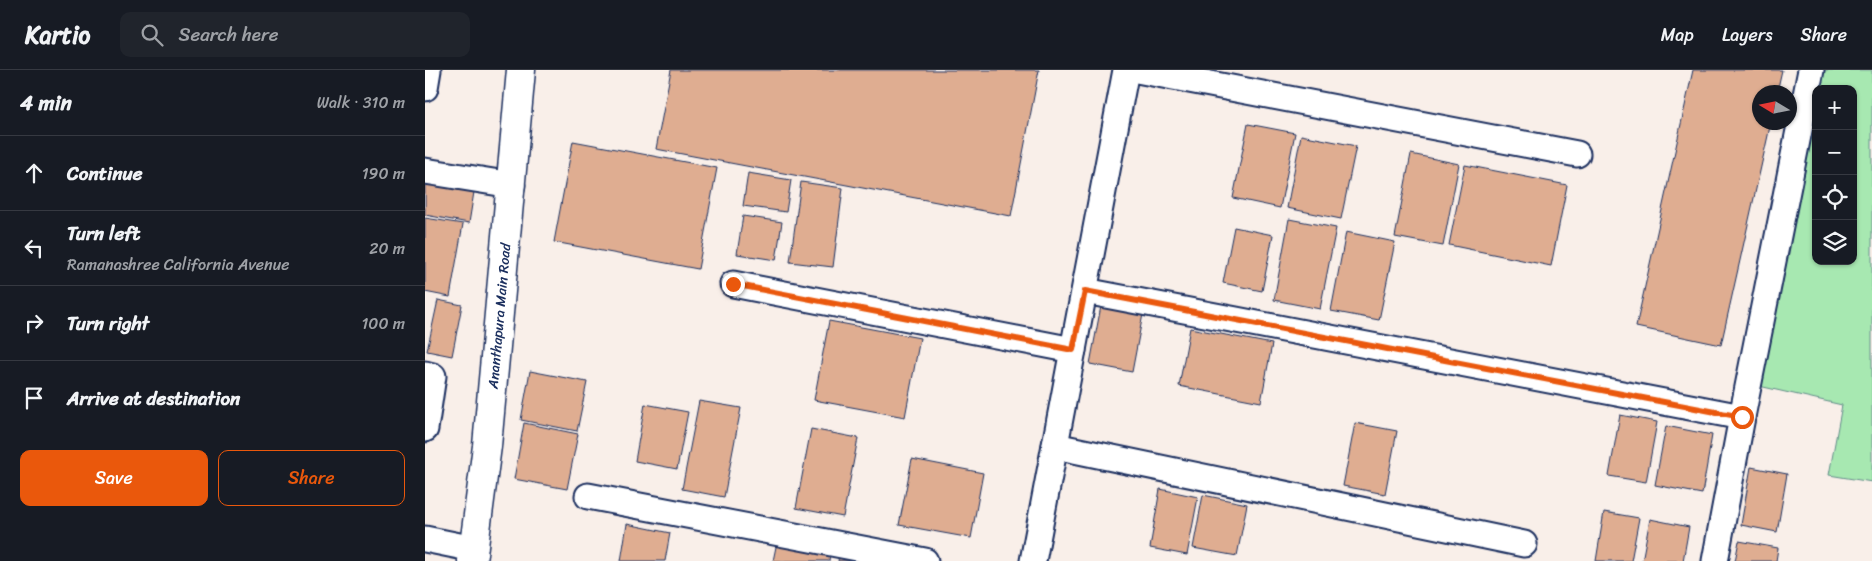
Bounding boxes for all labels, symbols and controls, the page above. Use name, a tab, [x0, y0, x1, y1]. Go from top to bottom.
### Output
search box	[120, 12, 470, 57]
text: Kartio	[25, 14, 90, 56]
text: Search here	[178, 18, 279, 51]
text: Map	[1661, 19, 1694, 51]
text: Layers	[1722, 19, 1773, 51]
text: Share	[1801, 19, 1847, 51]
icon: search	[138, 21, 166, 49]
text: 4 min	[20, 84, 72, 122]
north arrow	[1752, 85, 1797, 130]
map controls	[1812, 85, 1857, 265]
button: +	[1812, 85, 1857, 130]
text: Walk · 310 m	[317, 88, 405, 117]
button: −	[1812, 130, 1857, 175]
text: Continue	[67, 157, 143, 190]
icon: ahead	[20, 159, 48, 187]
text: 190 m	[362, 159, 405, 188]
button: locate	[1812, 175, 1857, 220]
text: Turn left	[67, 217, 140, 250]
button: layers	[1812, 220, 1857, 265]
icon: left	[20, 234, 48, 262]
text: 20 m	[369, 234, 405, 263]
street label: Ananthapura Main Road	[481, 241, 518, 391]
text: Ramanashree California Avenue	[67, 250, 289, 279]
route end	[722, 273, 745, 296]
text: Turn right	[67, 307, 149, 340]
icon: right	[20, 309, 48, 337]
text: 100 m	[361, 309, 405, 338]
text: Arrive at destination	[67, 382, 240, 415]
icon: arrive	[20, 384, 48, 412]
route start	[1731, 406, 1754, 429]
button: Save	[20, 450, 208, 506]
button: Share	[218, 450, 405, 506]

